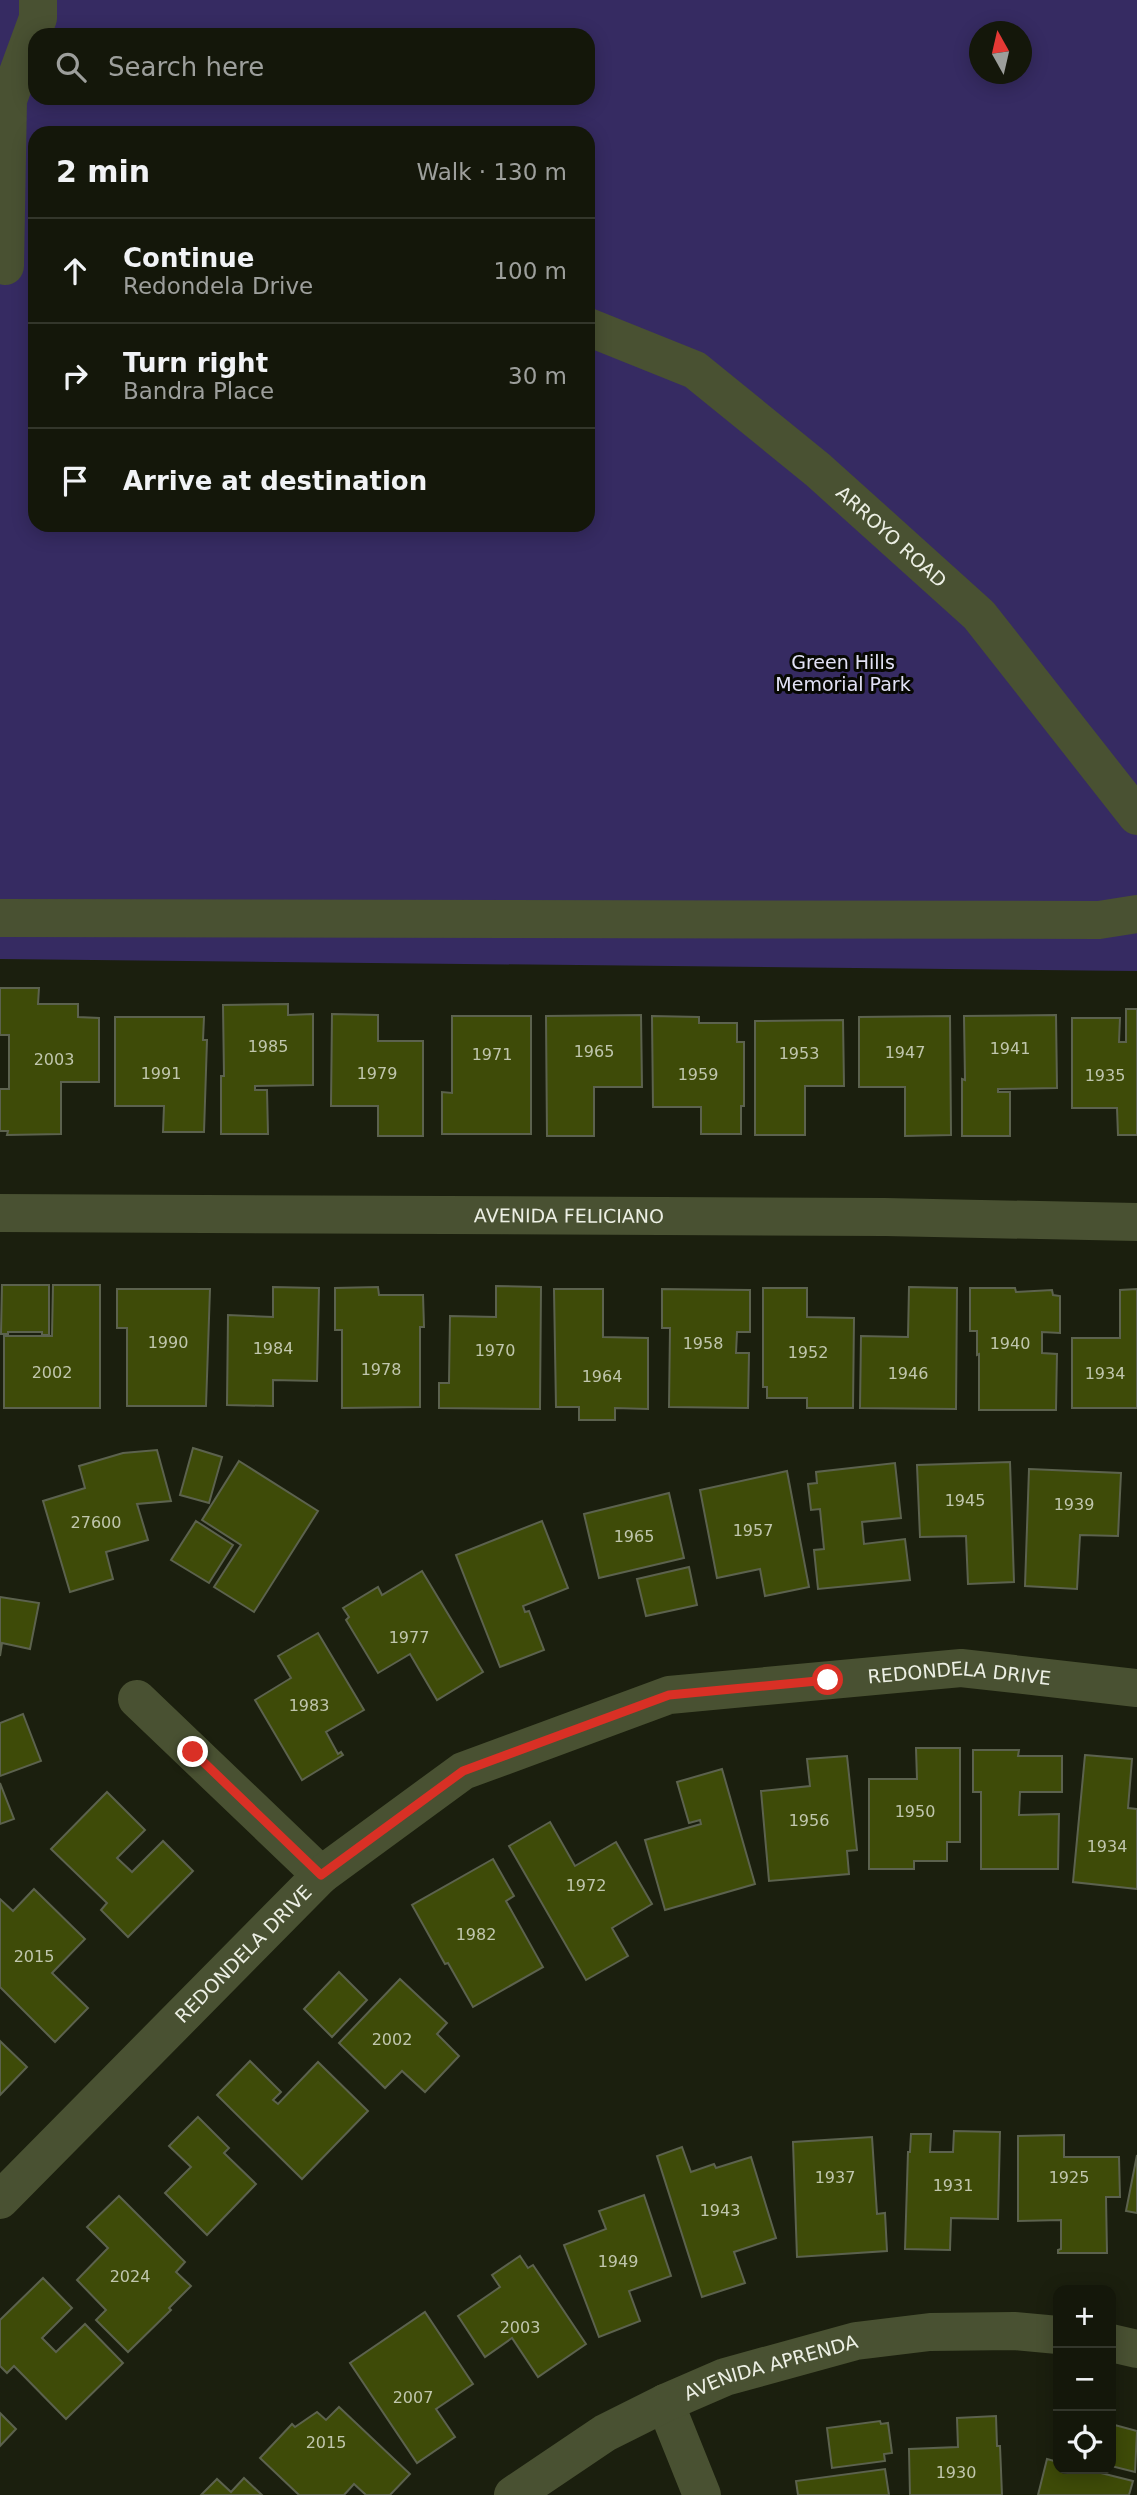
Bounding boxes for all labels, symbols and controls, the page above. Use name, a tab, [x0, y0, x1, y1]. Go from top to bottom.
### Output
north arrow	[969, 21, 1032, 84]
search box	[28, 28, 595, 105]
icon: search	[52, 48, 90, 86]
text: Search here	[108, 52, 264, 82]
text: 2 min	[56, 154, 150, 189]
text: Walk · 130 m	[416, 159, 567, 185]
text: Continue	[123, 243, 254, 273]
icon: ahead	[56, 252, 94, 290]
text: 100 m	[493, 258, 567, 284]
text: Redondela Drive	[123, 273, 313, 299]
text: Turn right	[123, 348, 268, 378]
icon: right	[56, 357, 94, 395]
text: 30 m	[508, 363, 567, 389]
text: Bandra Place	[123, 378, 274, 404]
icon: arrive	[56, 462, 94, 500]
text: Arrive at destination	[123, 466, 427, 496]
street label: ARROYO ROAD	[832, 481, 951, 592]
park label: Green Hills Memorial Park	[775, 651, 911, 695]
house number: 1985	[248, 1037, 288, 1056]
house number: 1941	[990, 1039, 1030, 1058]
house number: 1965	[574, 1042, 614, 1061]
house number: 1947	[885, 1043, 925, 1062]
house number: 1953	[779, 1044, 819, 1063]
house number: 1971	[472, 1045, 512, 1064]
house number: 2003	[34, 1050, 74, 1069]
house number: 1991	[141, 1064, 181, 1083]
house number: 1979	[357, 1064, 397, 1083]
house number: 1959	[678, 1065, 718, 1084]
house number: 1935	[1085, 1066, 1125, 1085]
street label: AVENIDA FELICIANO	[474, 1204, 664, 1227]
house number: 1990	[148, 1333, 188, 1352]
house number: 1958	[683, 1334, 723, 1353]
house number: 1940	[990, 1334, 1030, 1353]
house number: 1984	[253, 1339, 293, 1358]
house number: 1970	[475, 1341, 515, 1360]
house number: 1952	[788, 1343, 828, 1362]
house number: 1978	[361, 1360, 401, 1379]
house number: 2002	[32, 1363, 72, 1382]
house number: 1946	[888, 1364, 928, 1383]
house number: 1934	[1085, 1364, 1125, 1383]
house number: 1964	[582, 1367, 622, 1386]
house number: 1945	[945, 1491, 985, 1510]
house number: 1939	[1054, 1495, 1094, 1514]
house number: 27600	[71, 1513, 121, 1532]
house number: 1957	[733, 1521, 773, 1540]
house number: 1965	[614, 1527, 654, 1546]
house number: 1977	[389, 1628, 429, 1647]
street label: REDONDELA DRIVE	[867, 1657, 1052, 1689]
route start	[812, 1664, 843, 1695]
house number: 1983	[289, 1696, 329, 1715]
route end	[177, 1736, 208, 1767]
house number: 1950	[895, 1802, 935, 1821]
house number: 1956	[789, 1811, 829, 1830]
house number: 1934	[1087, 1837, 1127, 1856]
house number: 1972	[566, 1876, 606, 1895]
street label: REDONDELA DRIVE	[171, 1881, 316, 2027]
house number: 1982	[456, 1925, 496, 1944]
house number: 2015	[14, 1947, 54, 1966]
house number: 2002	[372, 2030, 412, 2049]
house number: 1937	[815, 2168, 855, 2187]
house number: 1925	[1049, 2168, 1089, 2187]
house number: 1931	[933, 2176, 973, 2195]
house number: 1943	[700, 2201, 740, 2220]
house number: 1949	[598, 2252, 638, 2271]
house number: 2024	[110, 2267, 150, 2286]
map controls	[1053, 2285, 1116, 2474]
button: +	[1053, 2285, 1116, 2348]
house number: 2003	[500, 2318, 540, 2337]
street label: AVENIDA APRENDA	[680, 2330, 860, 2405]
button: −	[1053, 2348, 1116, 2411]
house number: 2007	[393, 2388, 433, 2407]
button: locate	[1053, 2411, 1116, 2474]
house number: 2015	[306, 2433, 346, 2452]
house number: 1930	[936, 2463, 976, 2482]

